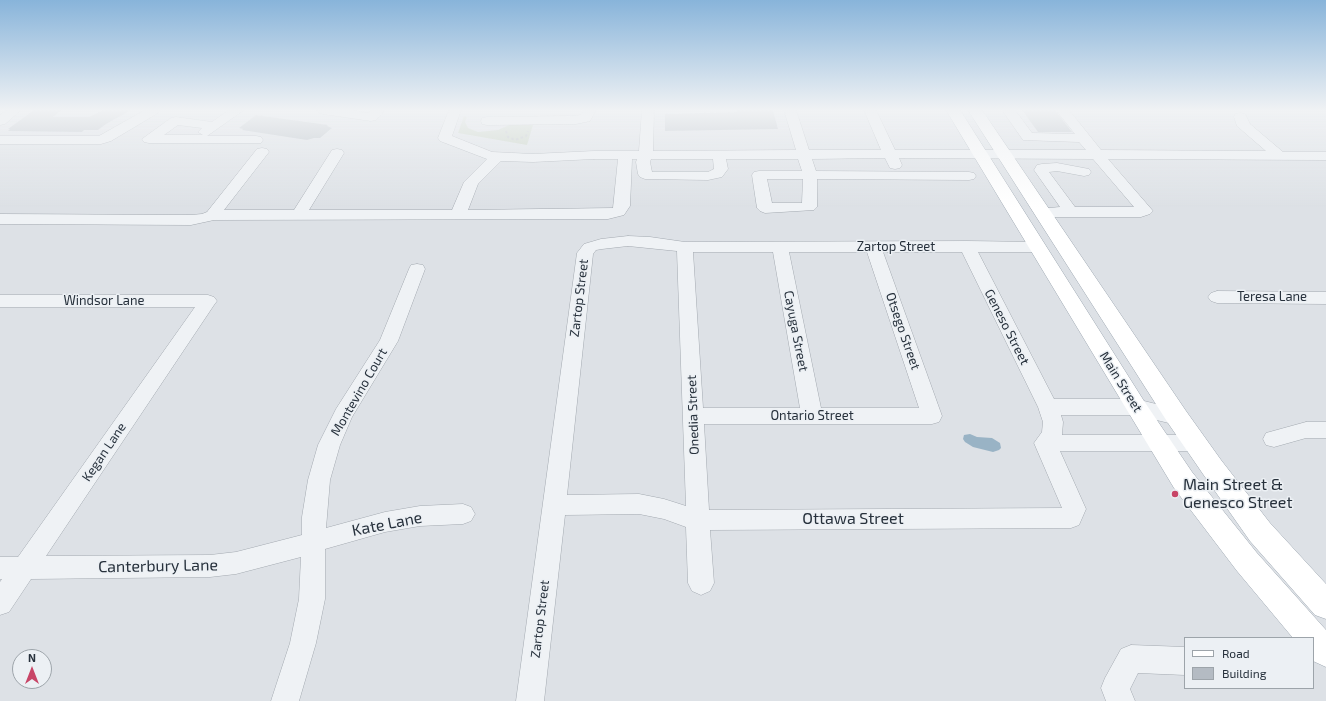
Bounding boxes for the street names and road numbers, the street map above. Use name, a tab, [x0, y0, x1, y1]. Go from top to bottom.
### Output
street label: Zartop Street	[857, 239, 935, 255]
street label: Zartop Street	[566, 258, 592, 338]
street label: Geneso Street	[981, 287, 1033, 367]
street label: Cayuga Street	[781, 289, 811, 373]
street label: Teresa Lane	[1237, 289, 1307, 305]
street label: Otsego Street	[882, 290, 924, 372]
street label: Windsor Lane	[63, 293, 145, 309]
street label: Montevino Court	[328, 345, 390, 439]
street label: Main Street	[1096, 349, 1146, 415]
street label: Onedia Street	[684, 375, 702, 455]
street label: Ontario Street	[770, 408, 854, 424]
street label: Kegan Lane	[79, 420, 129, 484]
street label: Kate Lane	[350, 508, 424, 540]
street label: Ottawa Street	[802, 509, 904, 529]
street label: Canterbury Lane	[98, 555, 218, 577]
street label: Zartop Street	[527, 579, 553, 659]

